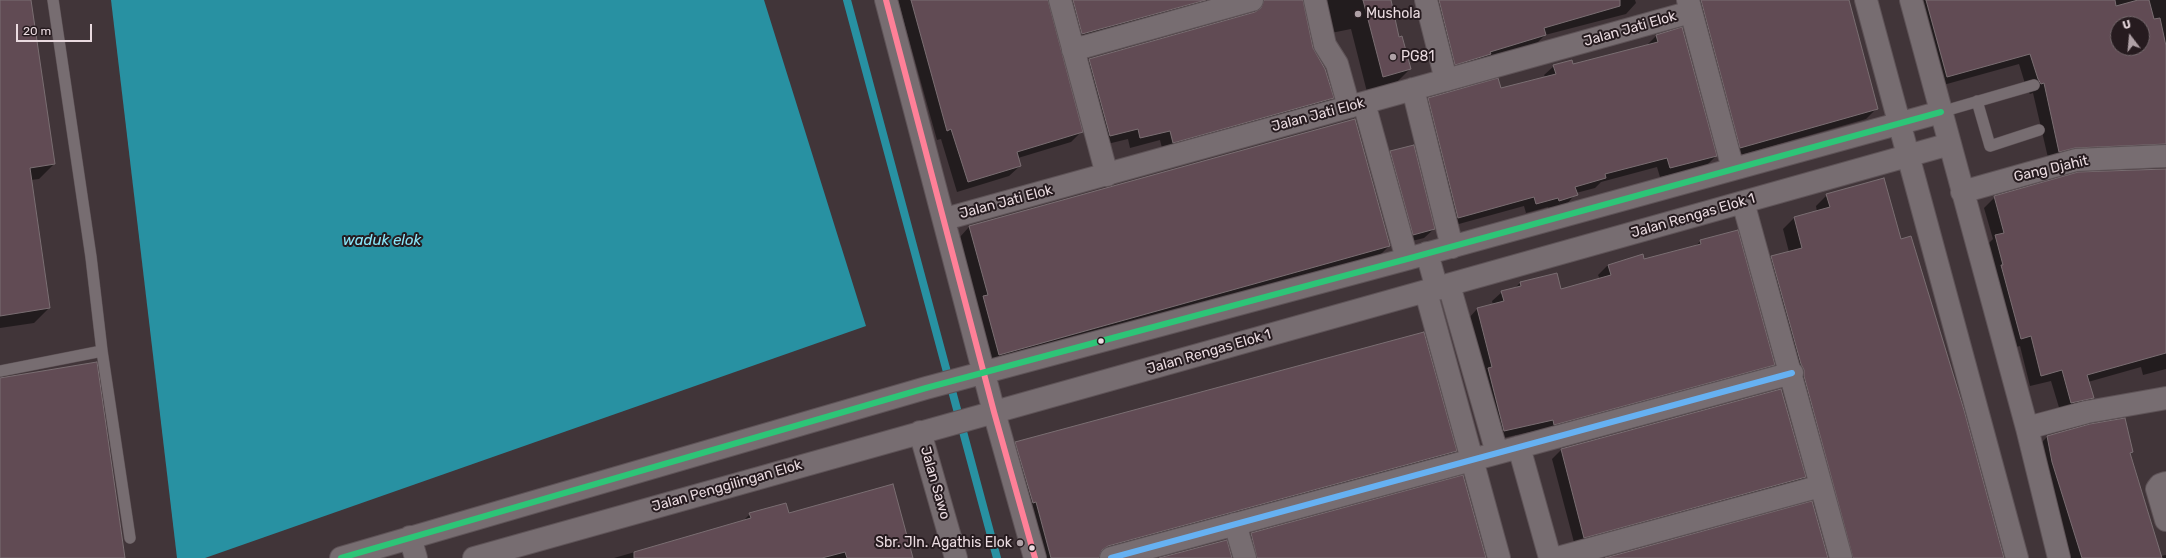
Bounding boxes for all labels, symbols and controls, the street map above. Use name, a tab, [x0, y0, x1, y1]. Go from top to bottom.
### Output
place label: Mushola	[1366, 6, 1420, 22]
street label: Jalan Jati Elok	[1582, 8, 1678, 50]
marker: Mushola	[1353, 9, 1363, 19]
scale bar	[18, 16, 94, 42]
north arrow	[2110, 16, 2150, 56]
text: U	[2121, 18, 2132, 32]
text: 20 m	[23, 24, 51, 38]
place label: PG81	[1401, 49, 1434, 65]
marker: PG81	[1388, 52, 1398, 62]
street label: Jalan Jati Elok	[1270, 95, 1366, 135]
street label: Gang Djahit	[2012, 152, 2090, 186]
street label: Jalan Jati Elok	[958, 182, 1054, 222]
street label: Jalan Rengas Elok 1	[1629, 190, 1757, 242]
water label: waduk elok	[343, 232, 421, 250]
street label: Jalan Rengas Elok 1	[1145, 326, 1273, 378]
unlabelled marker	[1096, 336, 1106, 346]
street label: Jalan Sawo	[917, 445, 953, 521]
street label: Jalan Penggilingan Elok	[650, 457, 804, 515]
place label: Sbr. Jln. Agathis Elok	[875, 535, 1012, 551]
marker: Sbr. Jln. Agathis Elok	[1015, 538, 1025, 548]
unlabelled marker	[1027, 543, 1037, 553]

